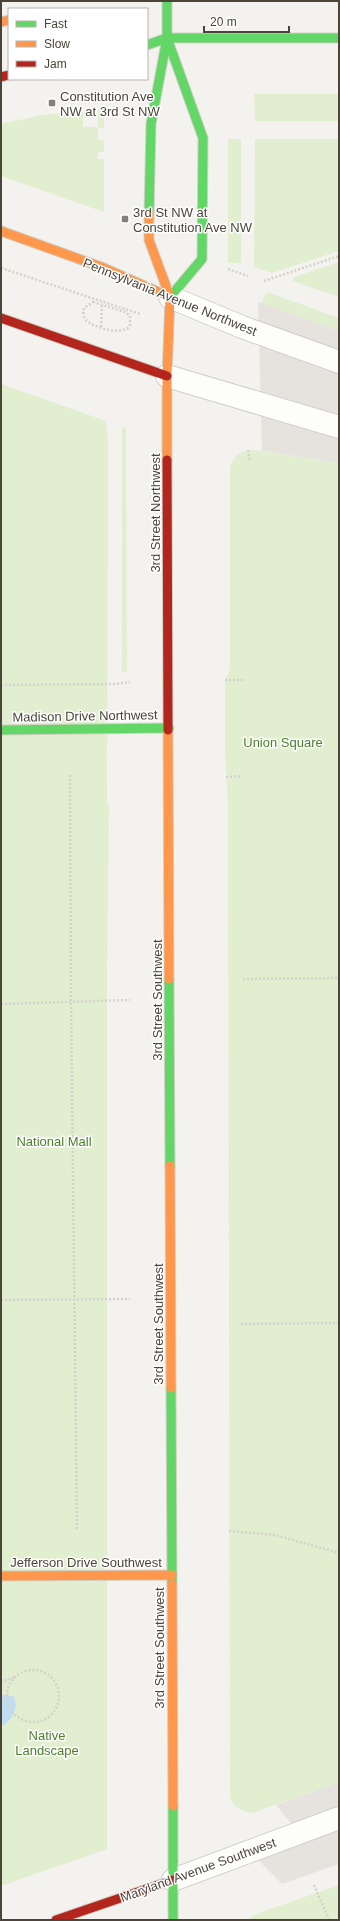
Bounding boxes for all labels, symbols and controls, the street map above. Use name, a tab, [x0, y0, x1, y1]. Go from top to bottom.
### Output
legend	[8, 8, 148, 80]
scale bar	[204, 8, 289, 34]
text: 20 m	[210, 15, 237, 29]
text: Fast	[44, 17, 68, 31]
text: Slow	[44, 37, 70, 51]
text: Jam	[44, 57, 67, 71]
place label: Constitution Ave NW at 3rd St NW	[60, 89, 160, 119]
marker: Constitution Ave NW at 3rd St NW	[47, 98, 57, 108]
place label: 3rd St NW at Constitution Ave NW	[133, 205, 253, 235]
marker: 3rd St NW at Constitution Ave NW	[120, 214, 130, 224]
street label: Pennsylvania Avenue Northwest	[81, 255, 259, 339]
street label: 3rd Street Northwest	[148, 453, 163, 573]
street label: Madison Drive Northwest	[12, 707, 158, 725]
park label: Union Square	[243, 735, 323, 750]
street label: 3rd Street Southwest	[150, 939, 165, 1061]
park label: National Mall	[16, 1134, 92, 1149]
street label: 3rd Street Southwest	[151, 1263, 166, 1385]
street label: Jefferson Drive Southwest	[10, 1555, 162, 1570]
street label: 3rd Street Southwest	[152, 1587, 167, 1709]
park label: Native Landscape	[15, 1728, 79, 1758]
street label: Maryland Avenue Southwest	[118, 1835, 278, 1905]

